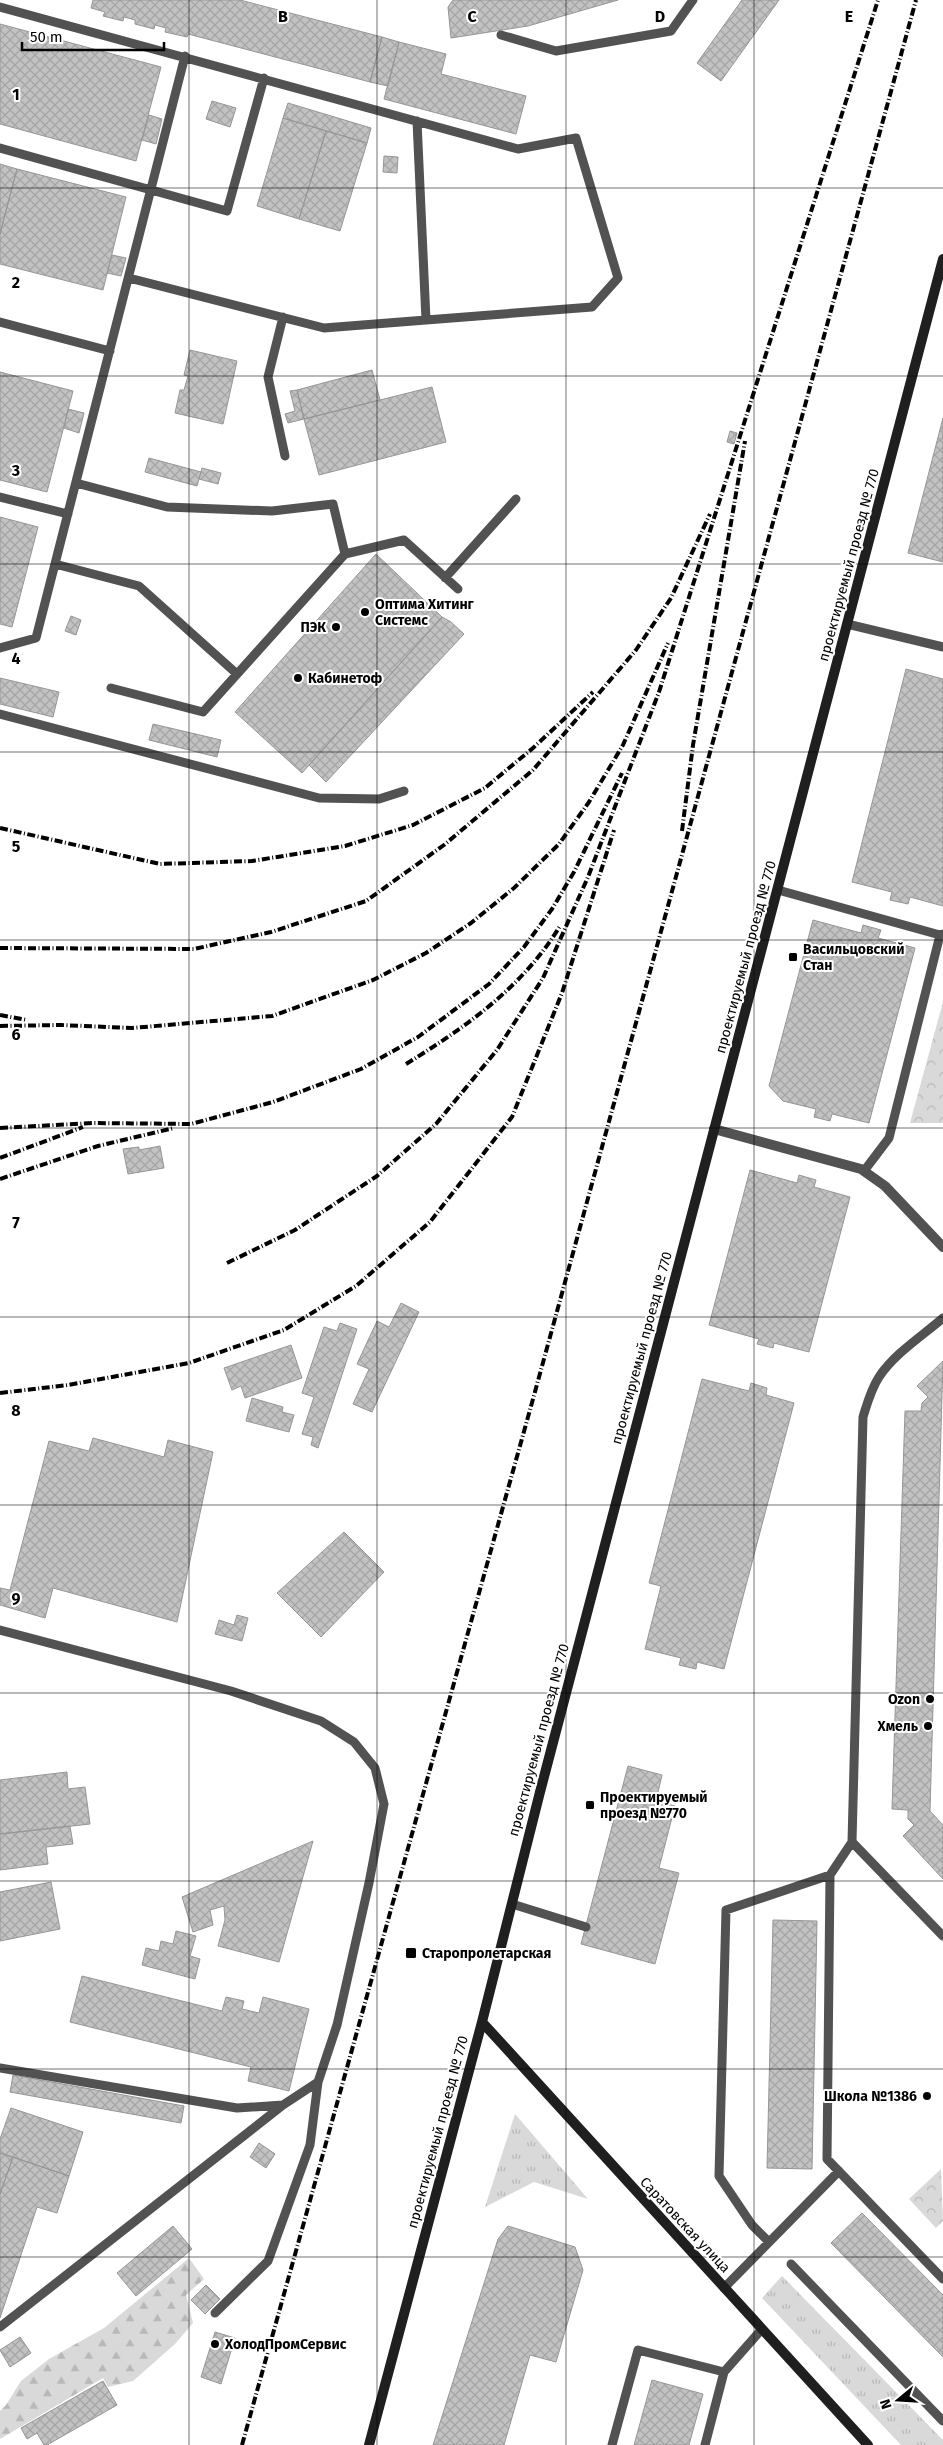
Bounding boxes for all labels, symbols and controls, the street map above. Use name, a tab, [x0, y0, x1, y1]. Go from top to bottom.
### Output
text: B	[278, 7, 288, 26]
text: C	[467, 7, 477, 26]
text: D	[655, 7, 665, 26]
text: E	[845, 7, 853, 26]
scale bar	[22, 20, 165, 52]
text: 50 m	[30, 28, 63, 46]
text: 1	[12, 85, 20, 104]
text: 2	[12, 273, 20, 292]
text: 3	[11, 461, 20, 480]
street label: проектируемый проезд № 770	[815, 467, 883, 663]
place label: Оптима Хитинг Системс	[375, 596, 475, 629]
marker: Оптима Хитинг Системс	[359, 606, 371, 618]
place label: ПЭК	[300, 619, 326, 636]
marker: ПЭК	[330, 621, 342, 633]
text: 4	[11, 649, 21, 668]
place label: Кабинетоф	[308, 670, 383, 687]
marker: Кабинетоф	[292, 672, 304, 684]
text: 5	[12, 837, 21, 856]
street label: проектируемый проезд № 770	[712, 859, 780, 1055]
place label: Васильцовский Стан	[803, 941, 905, 974]
marker: Васильцовский Стан	[787, 951, 799, 963]
text: 6	[11, 1025, 21, 1044]
text: 7	[12, 1213, 20, 1232]
street label: проектируемый проезд № 770	[608, 1250, 676, 1446]
text: 8	[11, 1401, 21, 1420]
text: 9	[12, 1589, 21, 1608]
street label: проектируемый проезд № 770	[505, 1642, 573, 1838]
place label: Ozon	[888, 1691, 920, 1708]
marker: Ozon	[924, 1693, 936, 1705]
place label: Хмель	[877, 1718, 919, 1735]
marker: Хмель	[922, 1720, 934, 1732]
place label: Проектируемый проезд №770	[600, 1789, 708, 1822]
marker: Проектируемый проезд №770	[584, 1799, 596, 1811]
place label: Старопролетарская	[422, 1945, 551, 1962]
marker: Старопролетарская	[404, 1946, 418, 1960]
street label: проектируемый проезд № 770	[404, 2034, 472, 2230]
place label: Школа №1386	[824, 2088, 917, 2105]
marker: Школа №1386	[921, 2090, 933, 2102]
street label: Саратовская улица	[636, 2174, 734, 2276]
place label: ХолодПромСервис	[224, 2336, 347, 2353]
marker: ХолодПромСервис	[209, 2338, 221, 2350]
north arrow	[873, 2375, 923, 2425]
text: N	[877, 2397, 896, 2411]

